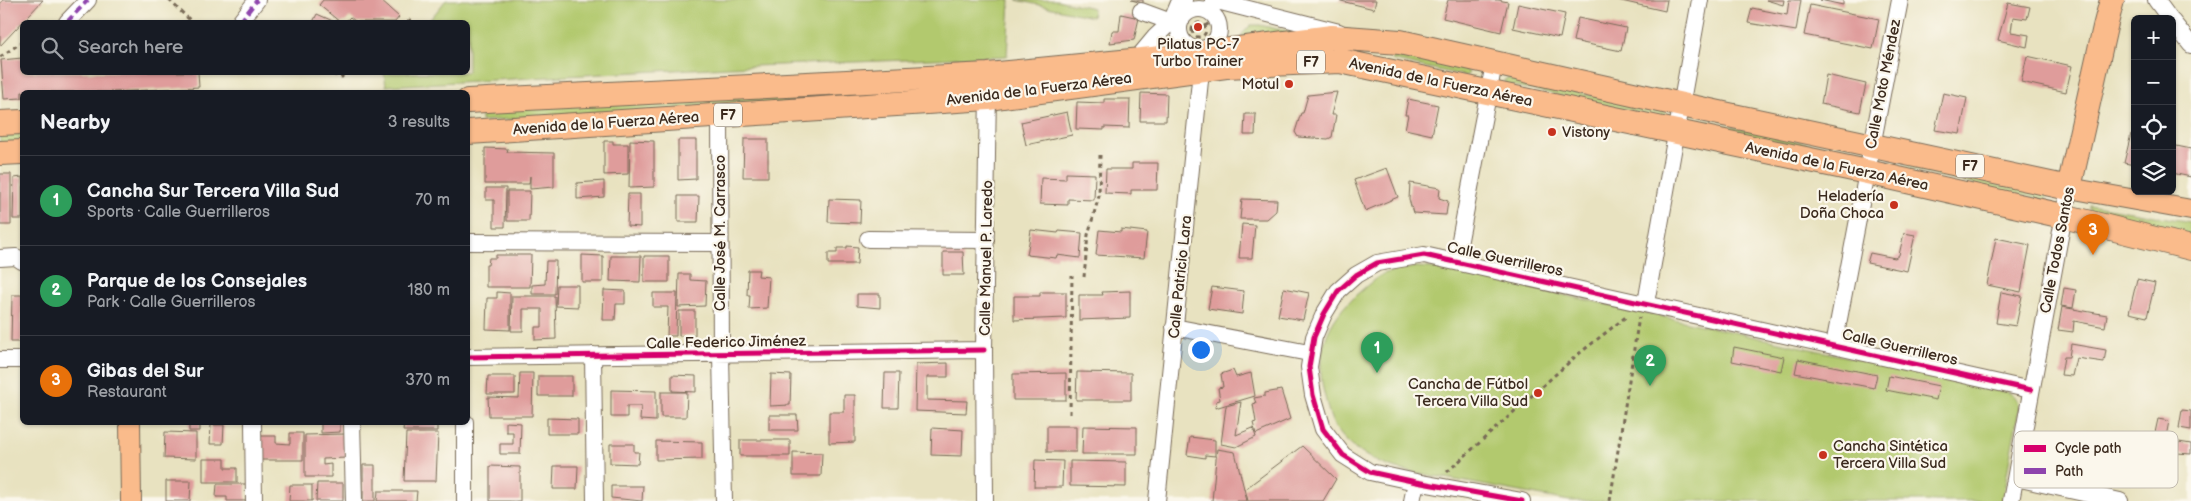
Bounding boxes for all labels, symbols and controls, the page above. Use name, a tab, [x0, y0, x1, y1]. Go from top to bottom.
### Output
map controls	[2131, 15, 2176, 195]
button: +	[2131, 15, 2176, 60]
street label: Calle Moto Méndez	[1862, 17, 1906, 151]
search box	[20, 20, 470, 75]
marker: Pilatus PC-7 Turbo Trainer	[1192, 21, 1204, 33]
icon: search	[38, 34, 66, 62]
place label: Pilatus PC-7 Turbo Trainer	[1153, 35, 1244, 71]
text: Search here	[78, 36, 183, 59]
road number: F7	[1297, 51, 1325, 74]
street label: Avenida de la Fuerza Aérea	[1348, 54, 1534, 111]
button: −	[2131, 60, 2176, 105]
street label: Avenida de la Fuerza Aérea	[945, 69, 1133, 110]
place label: Motul	[1241, 75, 1279, 94]
marker: Motul	[1283, 78, 1295, 90]
road number: F7	[714, 104, 742, 126]
button: locate	[2131, 105, 2176, 150]
street label: Avenida de la Fuerza Aérea	[512, 108, 700, 139]
text: Nearby	[40, 110, 110, 135]
text: 3 results	[388, 113, 450, 132]
place label: Vistony	[1562, 123, 1610, 142]
marker: Vistony	[1546, 126, 1558, 138]
street label: Avenida de la Fuerza Aérea	[1744, 138, 1930, 195]
button: layers	[2131, 150, 2176, 195]
road number: F7	[1956, 154, 1984, 178]
street label: Calle José M. Carrasco	[711, 155, 730, 311]
text: Cancha Sur Tercera Villa Sud	[87, 180, 339, 203]
street label: Calle Manuel P. Laredo	[976, 180, 997, 336]
street label: Calle Todos Santos	[2036, 185, 2079, 315]
place label: Heladería Doña Choca	[1800, 187, 1884, 223]
text: 1	[53, 191, 59, 210]
text: 70 m	[415, 191, 450, 210]
marker: Heladería Doña Choca	[1888, 199, 1900, 211]
text: Sports · Calle Guerrilleros	[87, 203, 270, 222]
street label: Calle Patricio Lara	[1165, 214, 1196, 340]
pin: 3	[2077, 214, 2109, 255]
street label: Calle Guerrilleros	[1445, 238, 1565, 281]
text: Parque de los Consejales	[87, 270, 307, 293]
text: 2	[51, 281, 61, 300]
text: 180 m	[408, 281, 450, 300]
text: Park · Calle Guerrilleros	[87, 293, 255, 312]
street label: Calle Guerrilleros	[1840, 325, 1960, 370]
street label: Calle Federico Jiménez	[646, 332, 807, 353]
pin: 1	[1361, 332, 1393, 373]
your location	[1188, 337, 1214, 363]
pin: 2	[1634, 345, 1666, 386]
text: Gibas del Sur	[87, 360, 204, 383]
text: 3	[51, 371, 61, 390]
text: 370 m	[405, 371, 450, 390]
place label: Cancha de Fútbol Tercera Villa Sud	[1408, 375, 1528, 411]
text: Restaurant	[87, 383, 167, 402]
marker: Cancha de Fútbol Tercera Villa Sud	[1532, 387, 1544, 399]
legend	[2014, 431, 2178, 488]
place label: Cancha Sintética Tercera Villa Sud	[1833, 437, 1948, 473]
text: Cycle path	[2055, 440, 2122, 457]
marker: Cancha Sintética Tercera Villa Sud	[1817, 449, 1829, 461]
text: Path	[2055, 463, 2083, 480]

